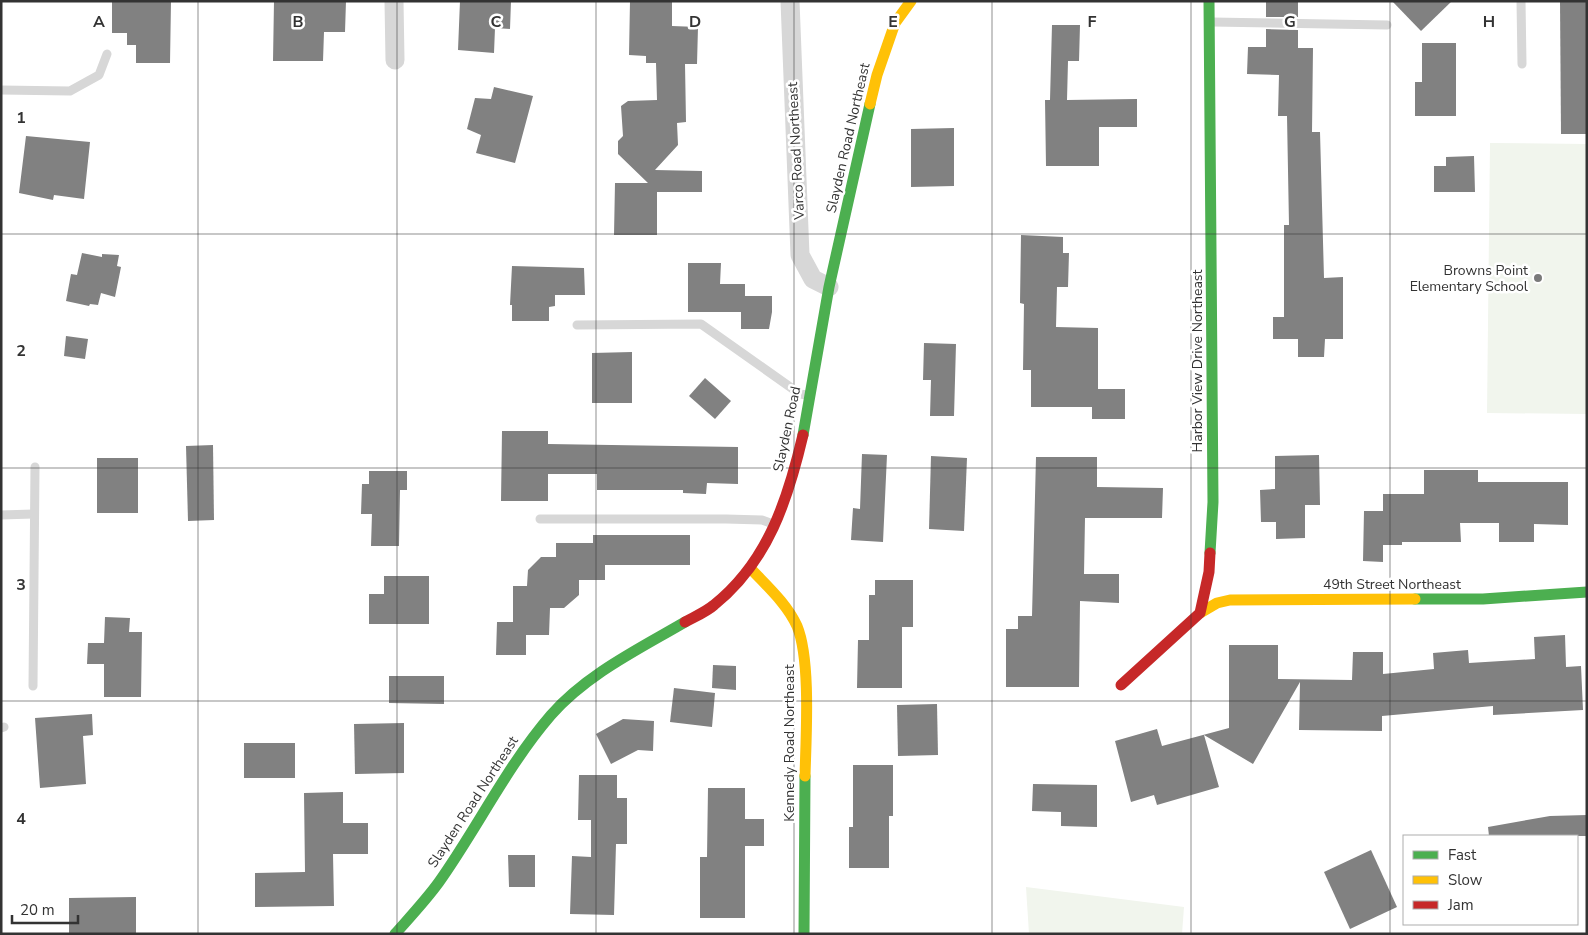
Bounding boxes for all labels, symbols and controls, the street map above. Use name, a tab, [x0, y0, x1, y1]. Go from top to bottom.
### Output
text: A	[93, 11, 105, 33]
text: B	[292, 11, 304, 33]
text: C	[491, 11, 502, 33]
text: D	[689, 11, 701, 33]
text: E	[888, 11, 898, 33]
text: F	[1088, 11, 1097, 33]
text: G	[1284, 11, 1296, 33]
text: H	[1483, 11, 1495, 33]
street label: Slayden Road Northeast	[821, 61, 875, 215]
street label: Varco Road Northeast	[783, 82, 809, 221]
text: 1	[16, 107, 26, 129]
place label: Browns Point Elementary School	[1410, 261, 1529, 296]
street label: Harbor View Drive Northeast	[1188, 269, 1207, 452]
marker: Browns Point Elementary School	[1532, 272, 1544, 284]
text: 2	[16, 340, 26, 362]
street label: Slayden Road	[769, 385, 805, 473]
text: 3	[16, 574, 26, 596]
street label: 49th Street Northeast	[1323, 575, 1461, 594]
street label: Kennedy Road Northeast	[780, 664, 799, 822]
street label: Slayden Road Northeast	[423, 732, 523, 871]
text: 4	[16, 808, 26, 830]
legend	[1403, 835, 1578, 925]
text: Fast	[1448, 845, 1477, 865]
text: Slow	[1448, 870, 1483, 890]
scale bar	[12, 892, 79, 924]
text: Jam	[1447, 895, 1474, 915]
text: 20 m	[20, 900, 55, 920]

